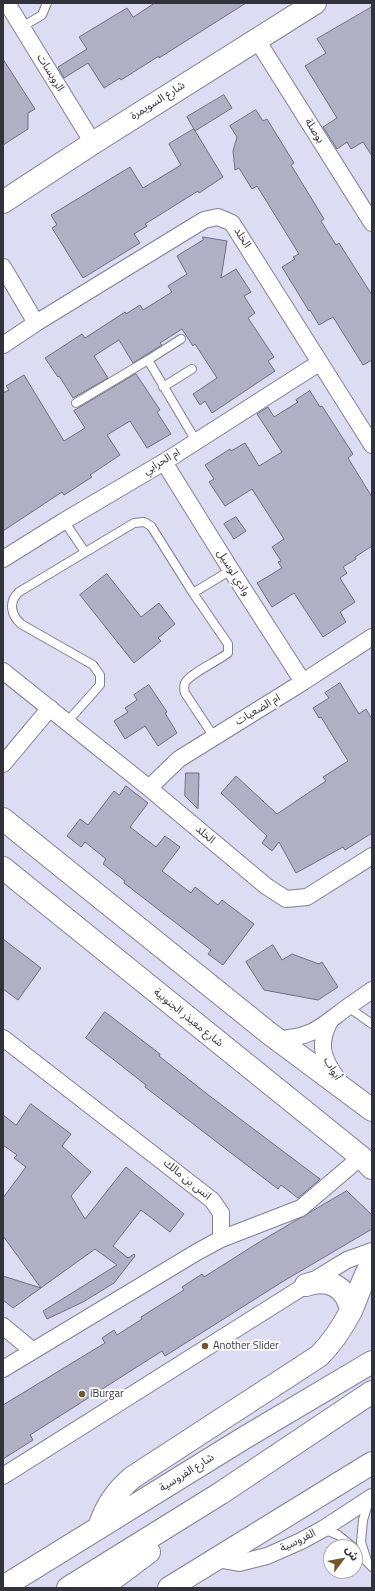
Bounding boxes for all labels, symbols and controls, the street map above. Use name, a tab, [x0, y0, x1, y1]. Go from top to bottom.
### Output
street label: الرويسات	[33, 52, 67, 94]
street label: شارع السويمرة	[128, 79, 188, 123]
street label: بوصلة	[301, 116, 327, 146]
street label: الخلد	[231, 225, 253, 251]
street label: ام الحرابي	[141, 446, 183, 478]
street label: وادي لوسيل	[214, 547, 252, 599]
street label: ام الضعيات	[233, 691, 283, 729]
street label: الخلد	[192, 823, 218, 847]
street label: شارع معيذر الجنوبية	[151, 986, 225, 1050]
street label: أبواب	[320, 1055, 344, 1083]
street label: انس بن مالك	[161, 1157, 213, 1203]
place label: Another Slider	[213, 1339, 279, 1353]
marker: Another Slider	[200, 1341, 210, 1351]
place label: iBurgar	[90, 1387, 124, 1401]
marker: iBurgar	[77, 1389, 87, 1399]
street label: شارع الفروسية	[157, 1451, 217, 1495]
street label: الفروسية	[278, 1527, 318, 1555]
north arrow	[323, 1539, 363, 1579]
text: ش	[342, 1543, 363, 1564]

